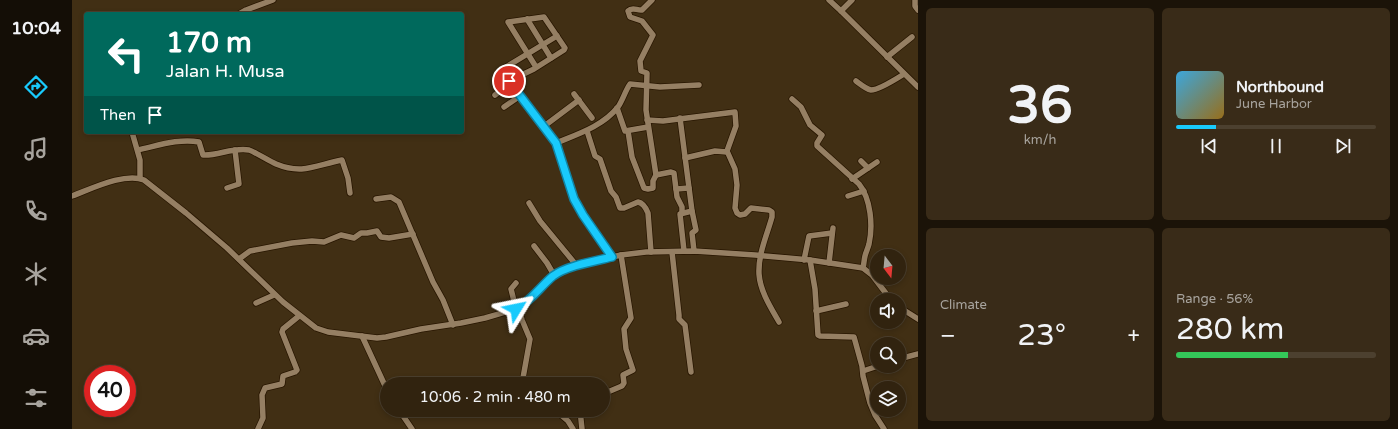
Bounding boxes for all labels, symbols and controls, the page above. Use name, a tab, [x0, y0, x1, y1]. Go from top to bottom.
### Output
text: 10:04	[11, 17, 61, 39]
text: 170 m	[166, 26, 252, 60]
icon: left	[100, 28, 152, 80]
text: Jalan H. Musa	[166, 60, 285, 82]
pin	[492, 64, 526, 98]
icon: arrive	[498, 70, 520, 92]
icon: directions	[22, 73, 50, 101]
text: 36	[1007, 74, 1073, 137]
text: Northbound	[1236, 78, 1324, 96]
text: June Harbor	[1236, 96, 1312, 112]
icon: arrive	[144, 104, 166, 126]
text: Then	[100, 106, 136, 124]
text: km/h	[1024, 132, 1056, 148]
icon: music	[22, 135, 50, 163]
icon: previous	[1198, 135, 1220, 157]
icon: pause	[1265, 135, 1287, 157]
icon: next	[1332, 135, 1354, 157]
icon: phone	[22, 197, 50, 225]
north arrow	[870, 249, 906, 285]
map controls	[870, 249, 906, 417]
icon: climate	[22, 260, 50, 288]
position arrow	[495, 288, 537, 330]
text: Range · 56%	[1176, 291, 1253, 307]
button: sound	[870, 293, 906, 329]
text: Climate	[940, 297, 987, 313]
text: 280 km	[1176, 311, 1284, 348]
text: 23°	[1017, 317, 1066, 354]
icon: car	[22, 322, 50, 350]
text: −	[940, 323, 956, 349]
text: +	[1128, 323, 1140, 349]
button: search	[870, 337, 906, 373]
speed limit sign: 40	[84, 365, 136, 417]
button: layers	[870, 381, 906, 417]
icon: filters	[22, 384, 50, 412]
text: 10:06 · 2 min · 480 m	[420, 388, 570, 406]

